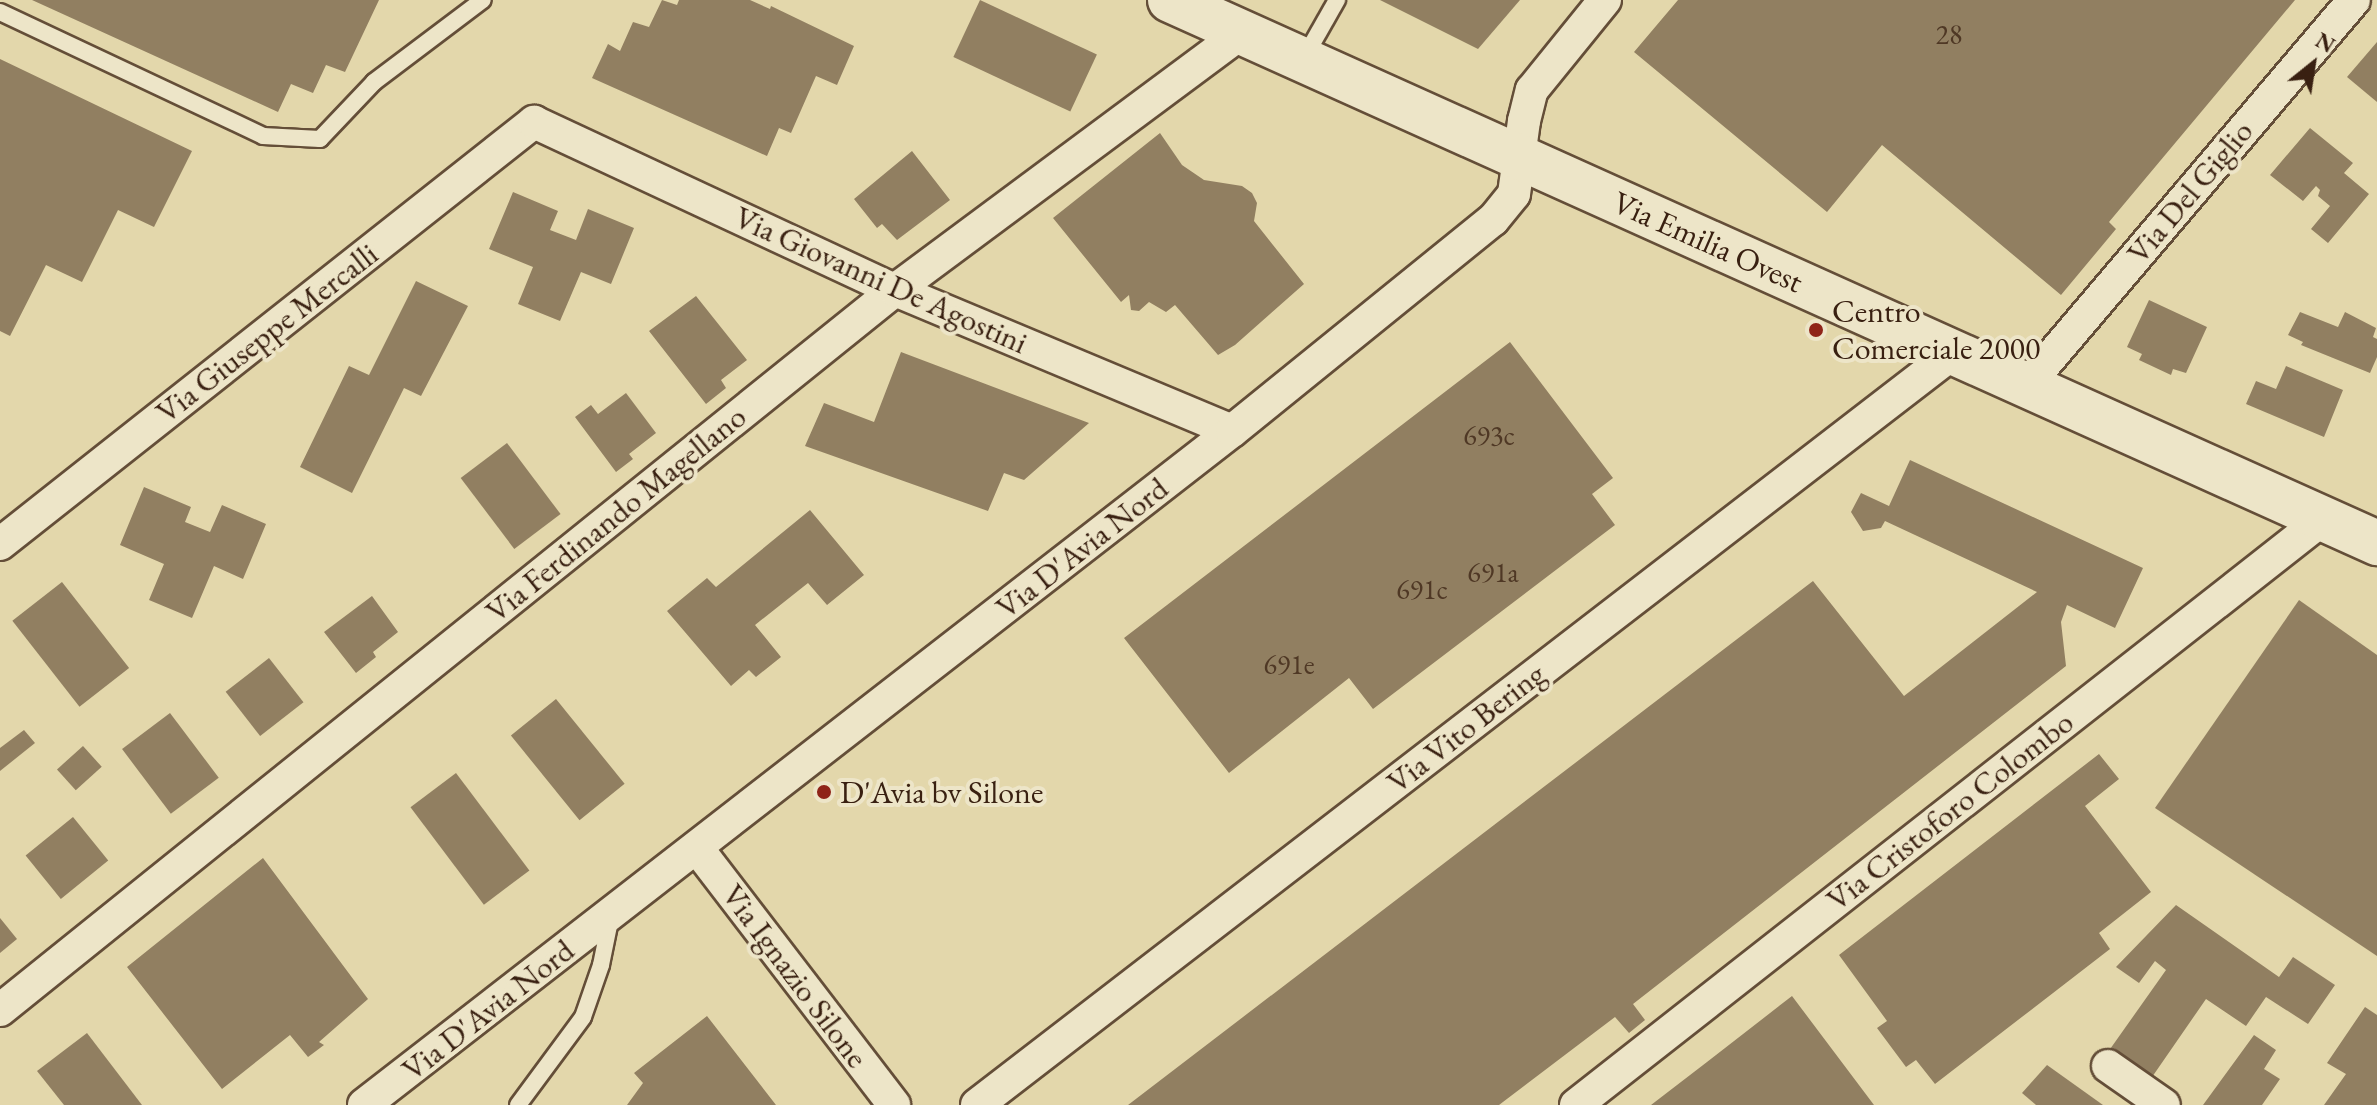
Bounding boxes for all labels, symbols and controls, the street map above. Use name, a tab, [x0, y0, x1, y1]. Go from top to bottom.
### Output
house number: 28	[1936, 17, 1962, 51]
north arrow	[2273, 24, 2353, 104]
text: N	[2310, 26, 2340, 60]
street label: Via Del Giglio	[2119, 113, 2261, 271]
street label: Via Emilia Ovest	[1607, 183, 1809, 301]
street label: Via Giovanni De Agostini	[729, 198, 1033, 362]
street label: Via Giuseppe Mercalli	[149, 235, 385, 431]
place label: Centro Comerciale 2000	[1832, 293, 2040, 368]
marker: Centro Comerciale 2000	[1807, 321, 1825, 339]
street label: Via Ferdinando Magellano	[478, 397, 754, 631]
house number: 693c	[1463, 418, 1515, 452]
street label: Via D'Avia Nord	[988, 469, 1176, 627]
house number: 691a	[1467, 555, 1519, 589]
house number: 691c	[1396, 572, 1448, 606]
house number: 691e	[1263, 647, 1315, 681]
street label: Via Vito Bering	[1380, 655, 1552, 801]
street label: Via Cristoforo Colombo	[1819, 703, 2081, 919]
place label: D'Avia bv Silone	[840, 773, 1043, 811]
marker: D'Avia bv Silone	[815, 783, 833, 801]
street label: Via Ignazio Silone	[714, 877, 876, 1075]
street label: Via D'Avia Nord	[394, 931, 582, 1089]

